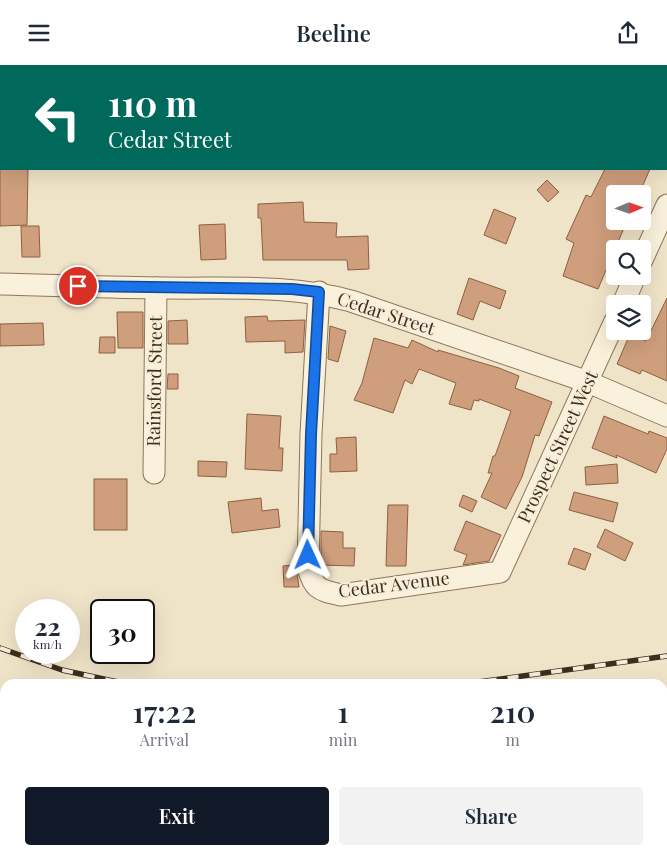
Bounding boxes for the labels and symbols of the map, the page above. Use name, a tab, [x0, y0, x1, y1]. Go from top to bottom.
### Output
north arrow	[606, 185, 651, 230]
pin	[57, 265, 99, 307]
street label: Cedar Street	[334, 286, 439, 340]
street label: Rainsford Street	[141, 315, 167, 447]
street label: Prospect Street West	[511, 366, 603, 527]
position arrow	[281, 528, 333, 580]
street label: Cedar Avenue	[337, 565, 451, 603]
speed limit sign: 30	[90, 599, 155, 664]

